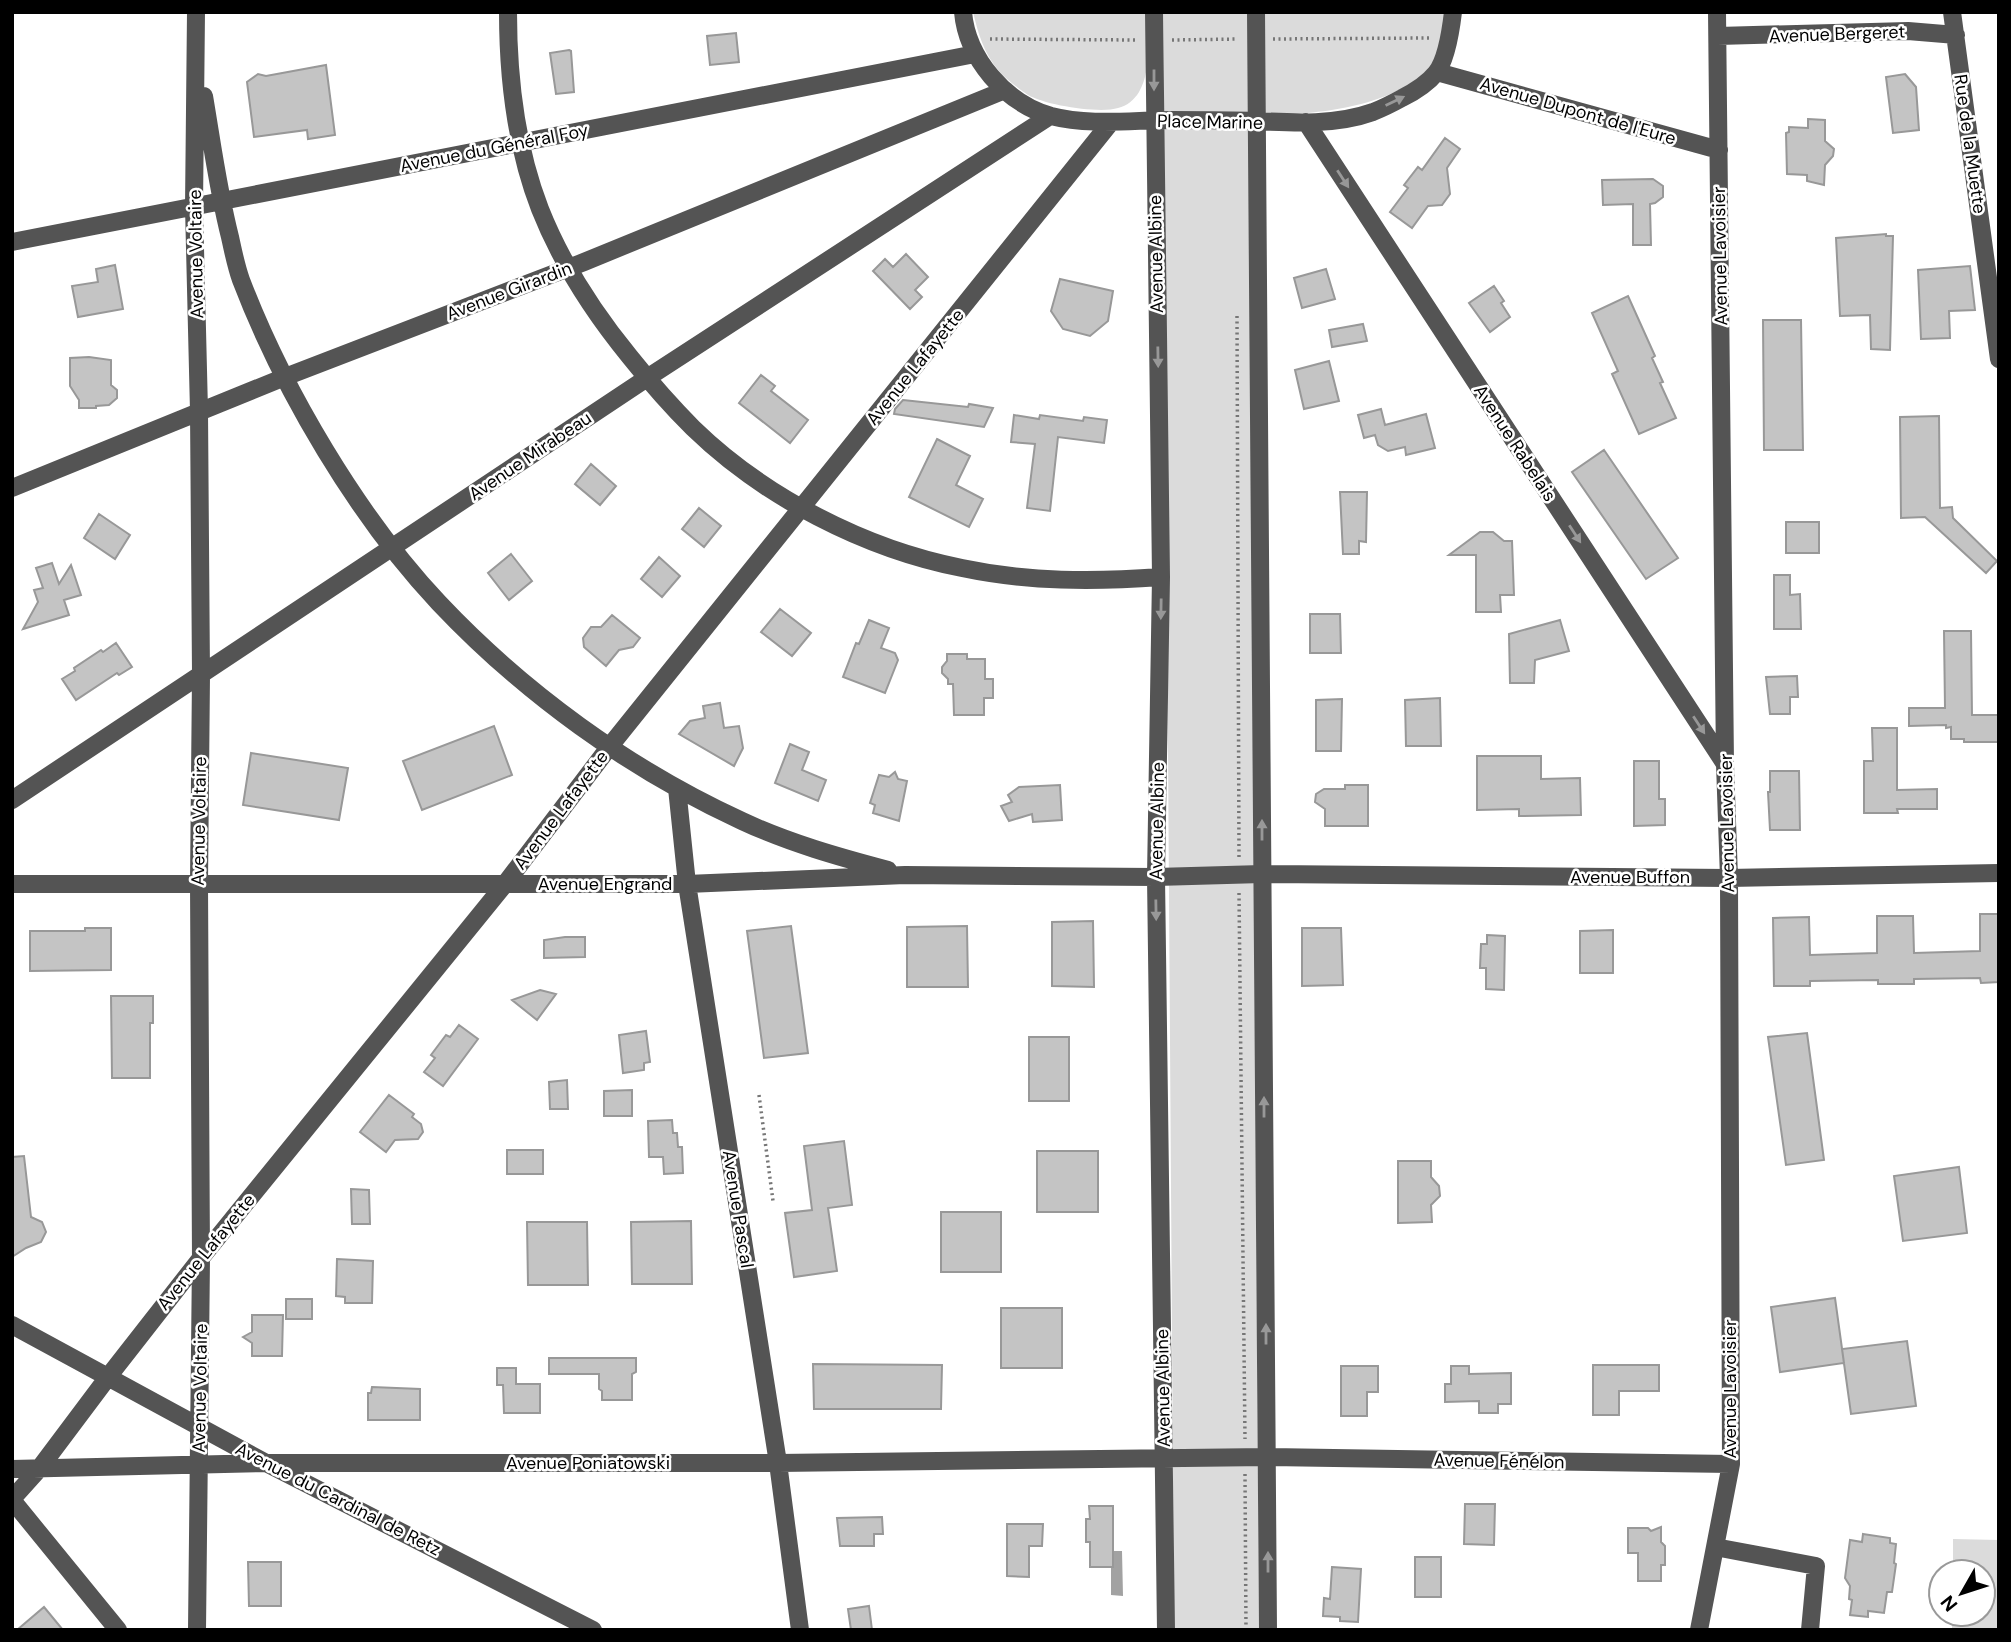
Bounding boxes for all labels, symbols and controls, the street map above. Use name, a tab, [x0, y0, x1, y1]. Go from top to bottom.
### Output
street label: Avenue Bergeret	[1768, 20, 1906, 48]
one-way arrow	[1148, 70, 1160, 92]
street label: Avenue Dupont de l'Eure	[1477, 71, 1679, 151]
street label: Rue de la Muette	[1948, 73, 1992, 215]
one-way arrow	[1385, 96, 1405, 107]
street label: Place Marine	[1157, 109, 1263, 135]
street label: Avenue du Général Foy	[398, 118, 590, 178]
one-way arrow	[1337, 170, 1350, 189]
street label: Avenue Lavoisier	[1707, 186, 1733, 326]
street label: Avenue Voltaire	[183, 189, 209, 319]
street label: Avenue Albine	[1143, 195, 1169, 313]
street label: Avenue Girardin	[443, 256, 575, 326]
street label: Avenue Lafayette	[860, 304, 970, 430]
one-way arrow	[1152, 346, 1164, 368]
street label: Avenue Rabelais	[1468, 380, 1562, 506]
street label: Avenue Mirabeau	[464, 406, 596, 506]
one-way arrow	[1568, 524, 1581, 544]
one-way arrow	[1155, 598, 1166, 620]
one-way arrow	[1692, 715, 1705, 734]
street label: Avenue Lafayette	[508, 745, 614, 875]
street label: Avenue Lavoisier	[1714, 753, 1740, 893]
street label: Avenue Voltaire	[186, 756, 212, 886]
street label: Avenue Albine	[1144, 762, 1170, 880]
one-way arrow	[1256, 819, 1268, 841]
street label: Avenue Buffon	[1570, 865, 1690, 889]
street label: Avenue Engrand	[538, 872, 672, 896]
one-way arrow	[1150, 899, 1162, 921]
one-way arrow	[1258, 1095, 1270, 1117]
street label: Avenue Pascal	[717, 1148, 759, 1270]
street label: Avenue Lafayette	[151, 1189, 261, 1315]
street label: Avenue Lavoisier	[1718, 1319, 1742, 1459]
street label: Avenue Voltaire	[187, 1323, 213, 1453]
one-way arrow	[1260, 1323, 1272, 1345]
street label: Avenue Albine	[1150, 1329, 1176, 1447]
street label: Avenue du Cardinal de Retz	[231, 1437, 445, 1561]
street label: Avenue Fénélon	[1433, 1448, 1565, 1474]
street label: Avenue Poniatowski	[506, 1451, 670, 1475]
one-way arrow	[1262, 1550, 1274, 1572]
north arrow	[1927, 1558, 1997, 1628]
text: N	[1935, 1590, 1963, 1617]

